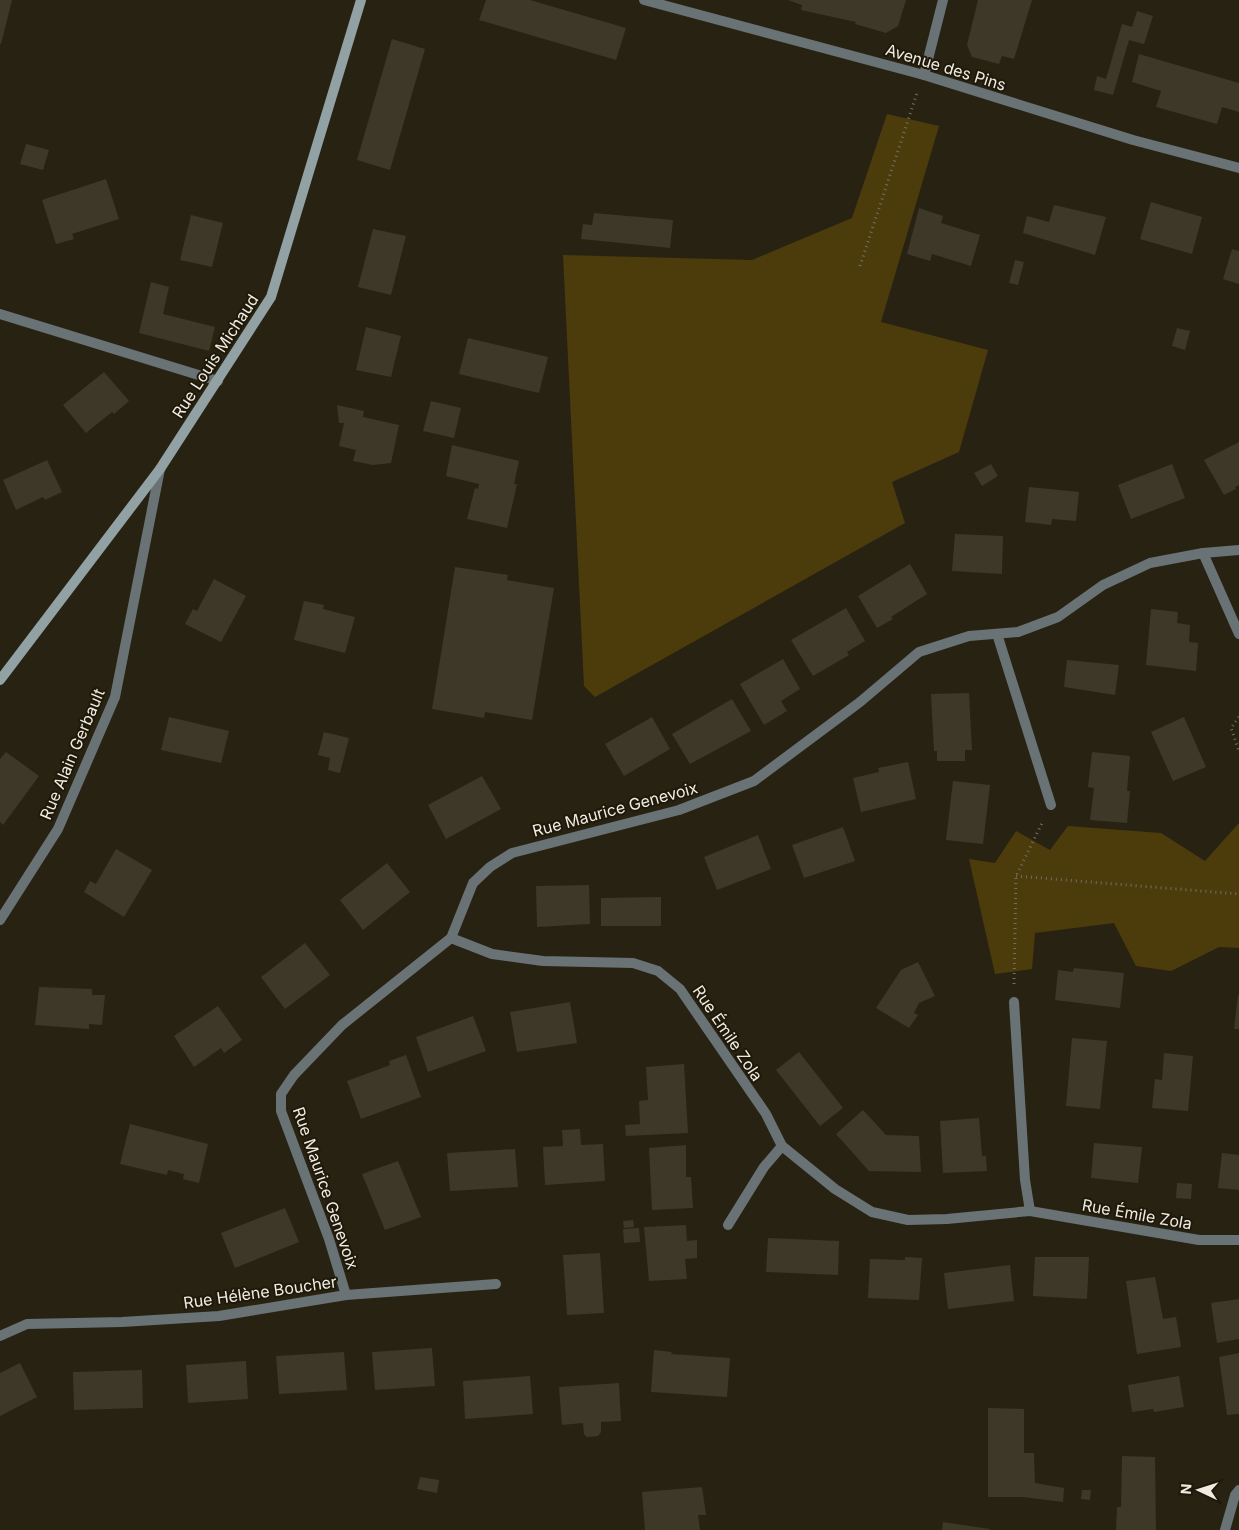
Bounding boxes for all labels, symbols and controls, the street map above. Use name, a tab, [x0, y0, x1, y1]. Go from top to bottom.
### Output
street label: Avenue des Pins	[883, 39, 1009, 95]
street label: Rue Louis Michaud	[167, 290, 263, 422]
street label: Rue Alain Gerbault	[35, 685, 109, 823]
street label: Rue Maurice Genevoix	[530, 777, 700, 841]
street label: Rue Émile Zola	[689, 981, 767, 1085]
street label: Rue Maurice Genevoix	[289, 1104, 363, 1272]
street label: Rue Émile Zola	[1080, 1194, 1194, 1234]
street label: Rue Hélène Boucher	[182, 1271, 338, 1313]
north arrow	[1174, 1465, 1224, 1515]
text: N	[1177, 1483, 1194, 1495]

